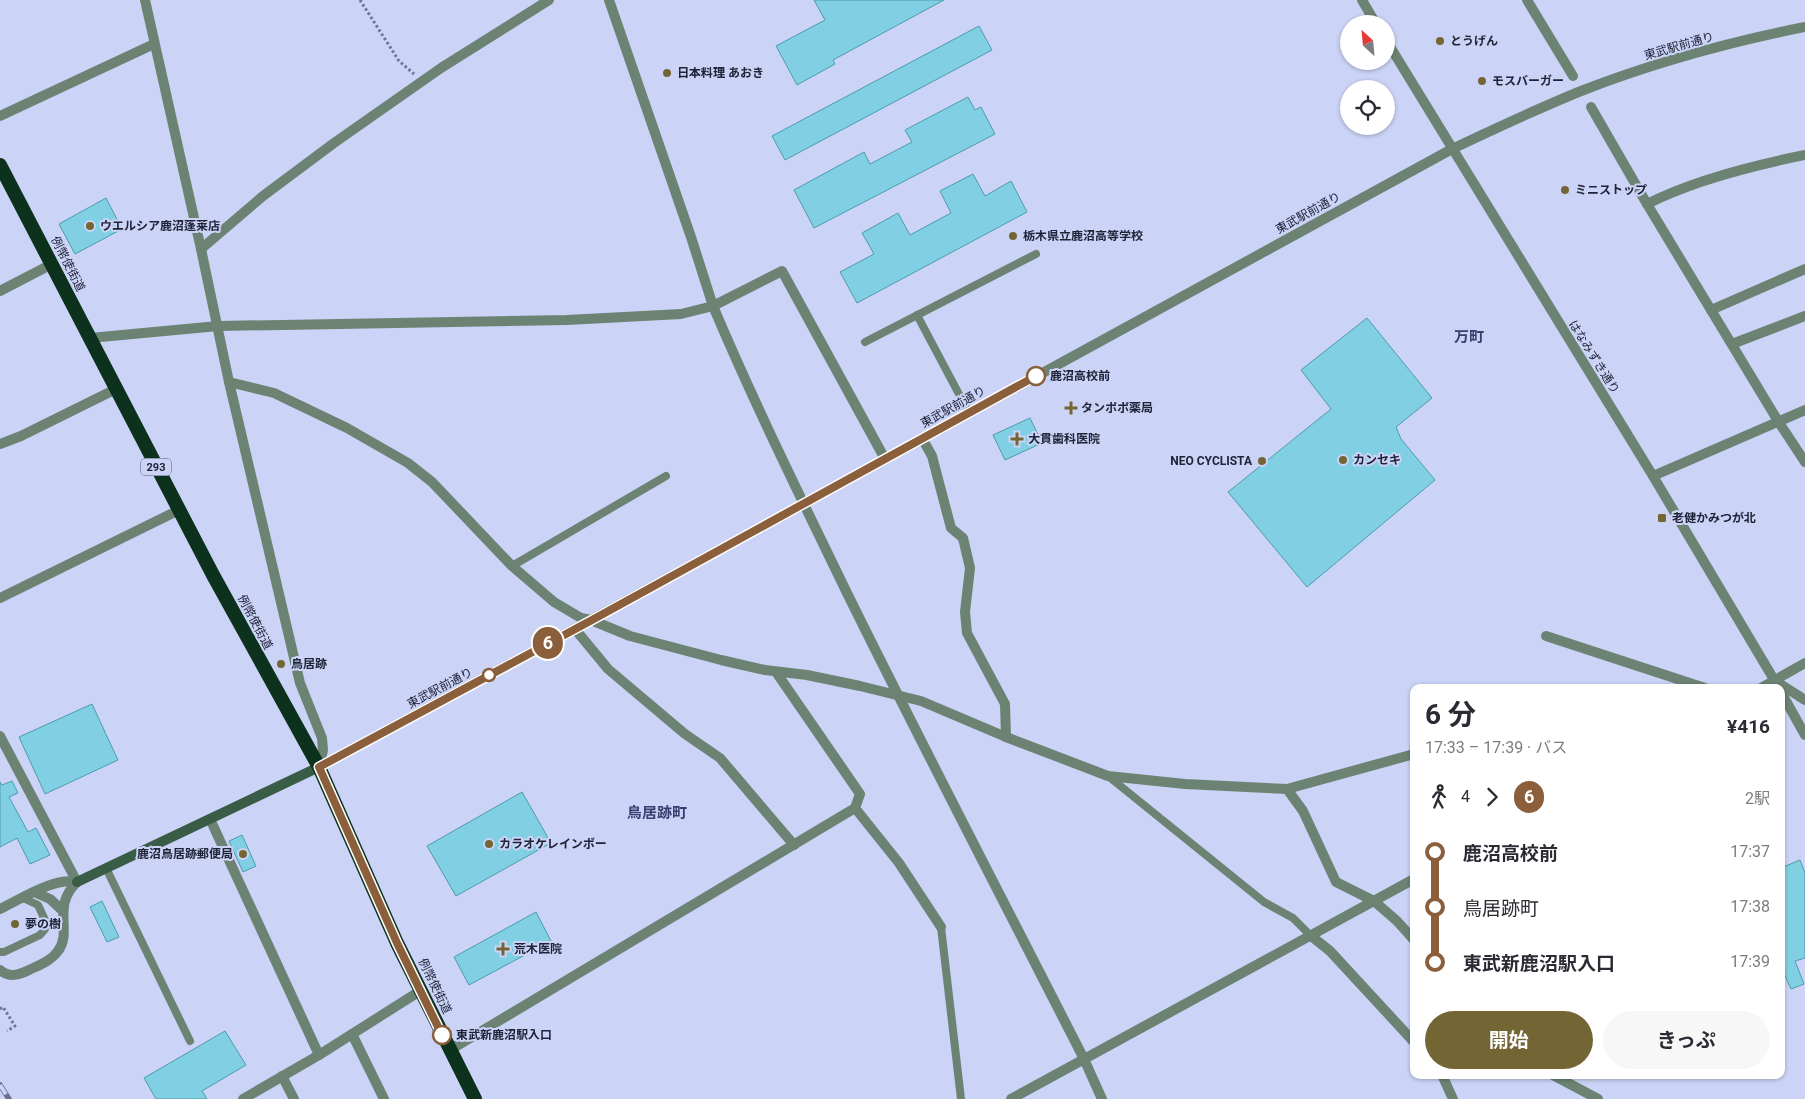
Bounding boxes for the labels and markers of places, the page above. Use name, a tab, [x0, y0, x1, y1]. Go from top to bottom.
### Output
place label: とうげん	[1450, 34, 1498, 48]
marker: とうげん	[1434, 35, 1446, 47]
place label: 日本料理 あおき	[677, 66, 764, 80]
marker: 日本料理 あおき	[661, 67, 673, 79]
place label: モスバーガー	[1492, 74, 1564, 88]
marker: モスバーガー	[1476, 75, 1488, 87]
place label: ミニストップ	[1575, 183, 1647, 197]
marker: ミニストップ	[1559, 184, 1571, 196]
place label: ウエルシア鹿沼蓬莱店	[100, 219, 220, 233]
marker: ウエルシア鹿沼蓬莱店	[84, 220, 96, 232]
place label: 栃木県立鹿沼高等学校	[1023, 229, 1143, 243]
marker: 栃木県立鹿沼高等学校	[1007, 230, 1019, 242]
marker: 鹿沼高校前	[1026, 366, 1046, 386]
place label: 鹿沼高校前	[1050, 369, 1110, 383]
place label: タンポポ薬局	[1081, 401, 1153, 415]
marker: タンポポ薬局	[1065, 402, 1077, 414]
marker: 大貫歯科医院	[1010, 432, 1024, 446]
place label: 大貫歯科医院	[1028, 432, 1100, 446]
place label: カンセキ	[1353, 453, 1401, 467]
place label: NEO CYCLISTA	[1170, 454, 1253, 468]
marker: カンセキ	[1337, 454, 1349, 466]
marker: NEO CYCLISTA	[1256, 455, 1268, 467]
place label: 老健かみつが北	[1672, 511, 1756, 525]
marker: 老健かみつが北	[1656, 512, 1668, 524]
place label: 鳥居跡	[291, 657, 327, 671]
marker: 鳥居跡	[275, 658, 287, 670]
unlabelled marker	[482, 668, 496, 682]
place label: カラオケレインボー	[499, 837, 607, 851]
marker: カラオケレインボー	[483, 838, 495, 850]
place label: 鹿沼鳥居跡郵便局	[137, 847, 233, 861]
marker: 鹿沼鳥居跡郵便局	[237, 848, 249, 860]
place label: 夢の樹	[25, 917, 61, 931]
marker: 夢の樹	[9, 918, 21, 930]
marker: 荒木医院	[496, 942, 510, 956]
place label: 荒木医院	[514, 942, 562, 956]
marker: 東武新鹿沼駅入口	[432, 1025, 452, 1045]
place label: 東武新鹿沼駅入口	[456, 1028, 552, 1042]

